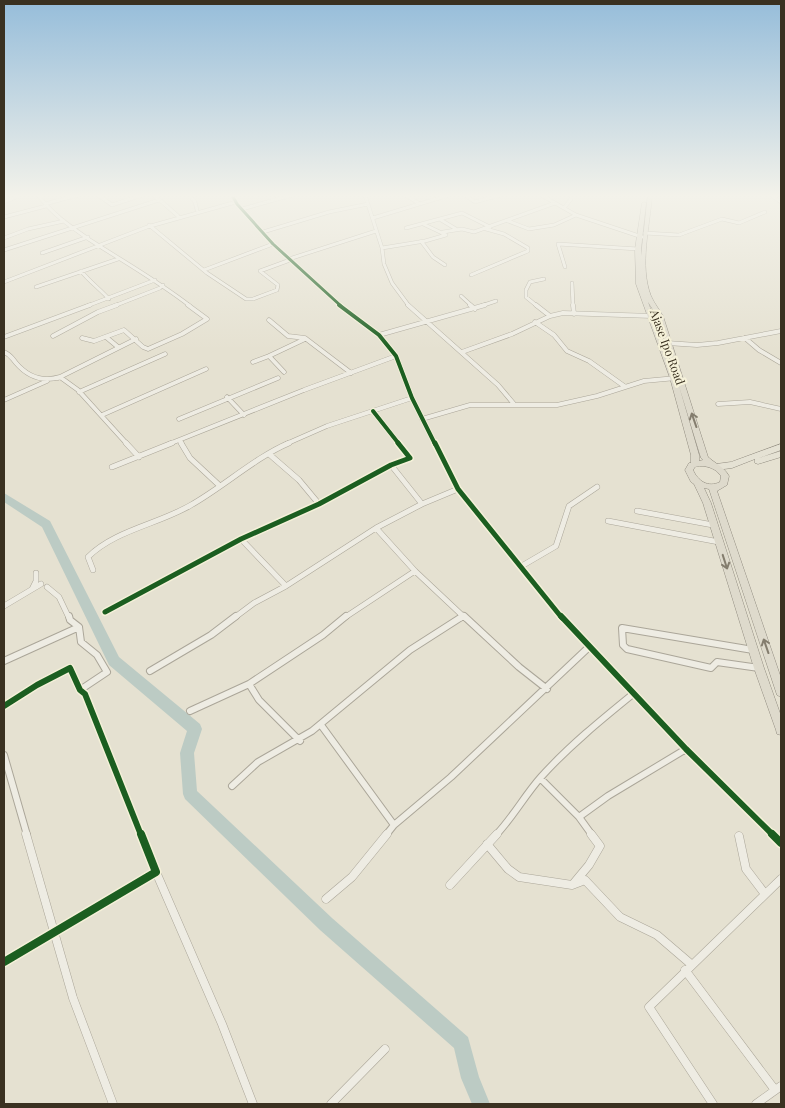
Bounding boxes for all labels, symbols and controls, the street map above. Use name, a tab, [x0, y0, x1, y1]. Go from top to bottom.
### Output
street label: Ajase Ipo Road	[647, 306, 689, 387]
one-way arrow	[689, 412, 698, 428]
one-way arrow	[721, 553, 730, 569]
one-way arrow	[760, 638, 770, 654]

